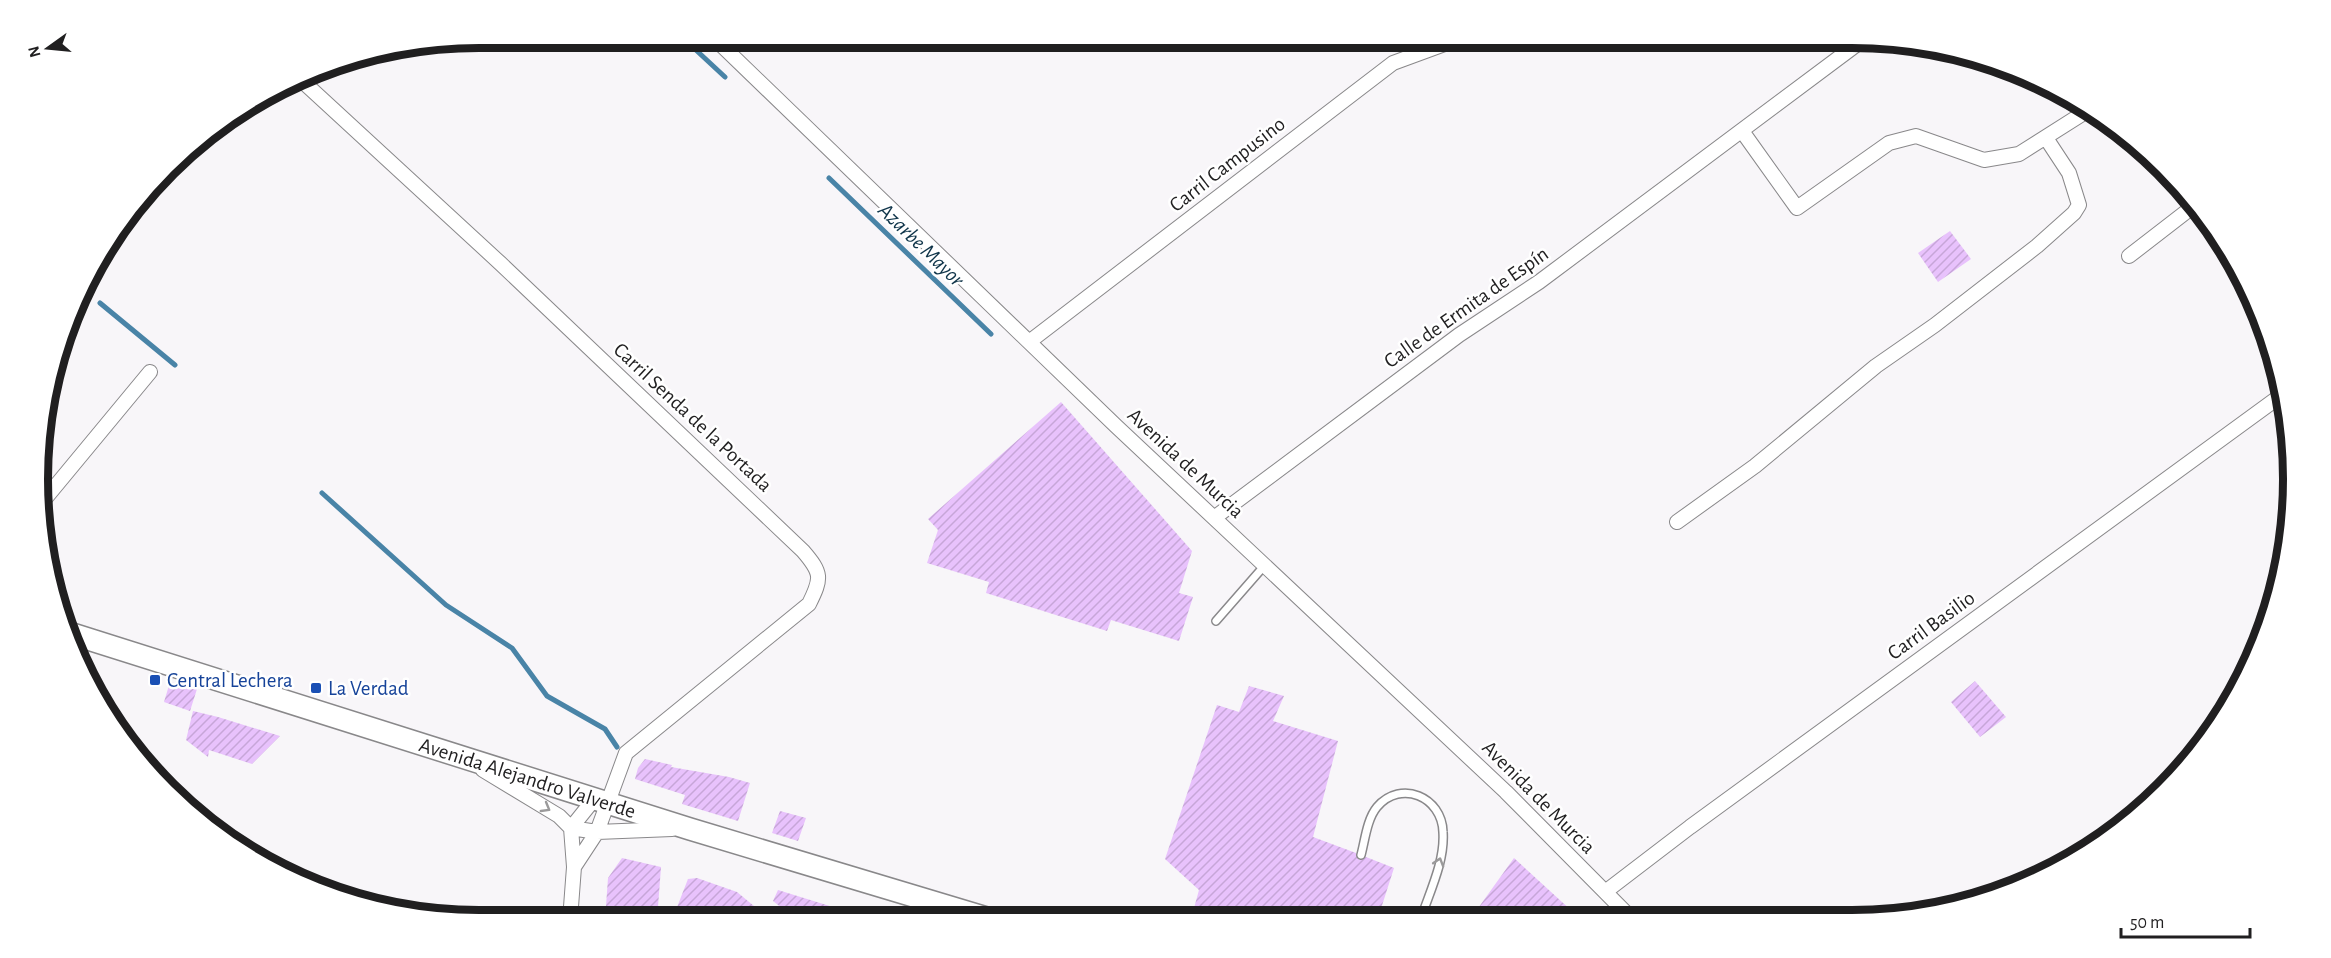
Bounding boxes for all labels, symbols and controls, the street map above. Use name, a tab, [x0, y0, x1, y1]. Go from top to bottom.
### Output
north arrow	[18, 18, 78, 78]
text: N	[25, 44, 44, 59]
street label: Carril Campusino	[1166, 113, 1289, 216]
water label: Azarbe Mayor	[874, 198, 969, 291]
street label: Calle de Ermita de Espín	[1380, 243, 1552, 372]
street label: Carril Senda de la Portada	[609, 339, 776, 496]
street label: Avenida de Murcia	[1124, 404, 1248, 522]
street label: Carril Basilio	[1884, 587, 1979, 664]
place label: Central Lechera	[167, 670, 293, 691]
marker: Central Lechera	[148, 673, 162, 687]
place label: La Verdad	[328, 678, 409, 699]
marker: La Verdad	[309, 681, 323, 695]
street label: Avenida Alejandro Valverde	[417, 734, 638, 822]
street label: Avenida de Murcia	[1478, 737, 1599, 858]
one-way arrow	[540, 801, 550, 813]
one-way arrow	[1432, 857, 1444, 868]
scale bar	[2121, 901, 2250, 939]
text: 50 m	[2130, 914, 2164, 932]

